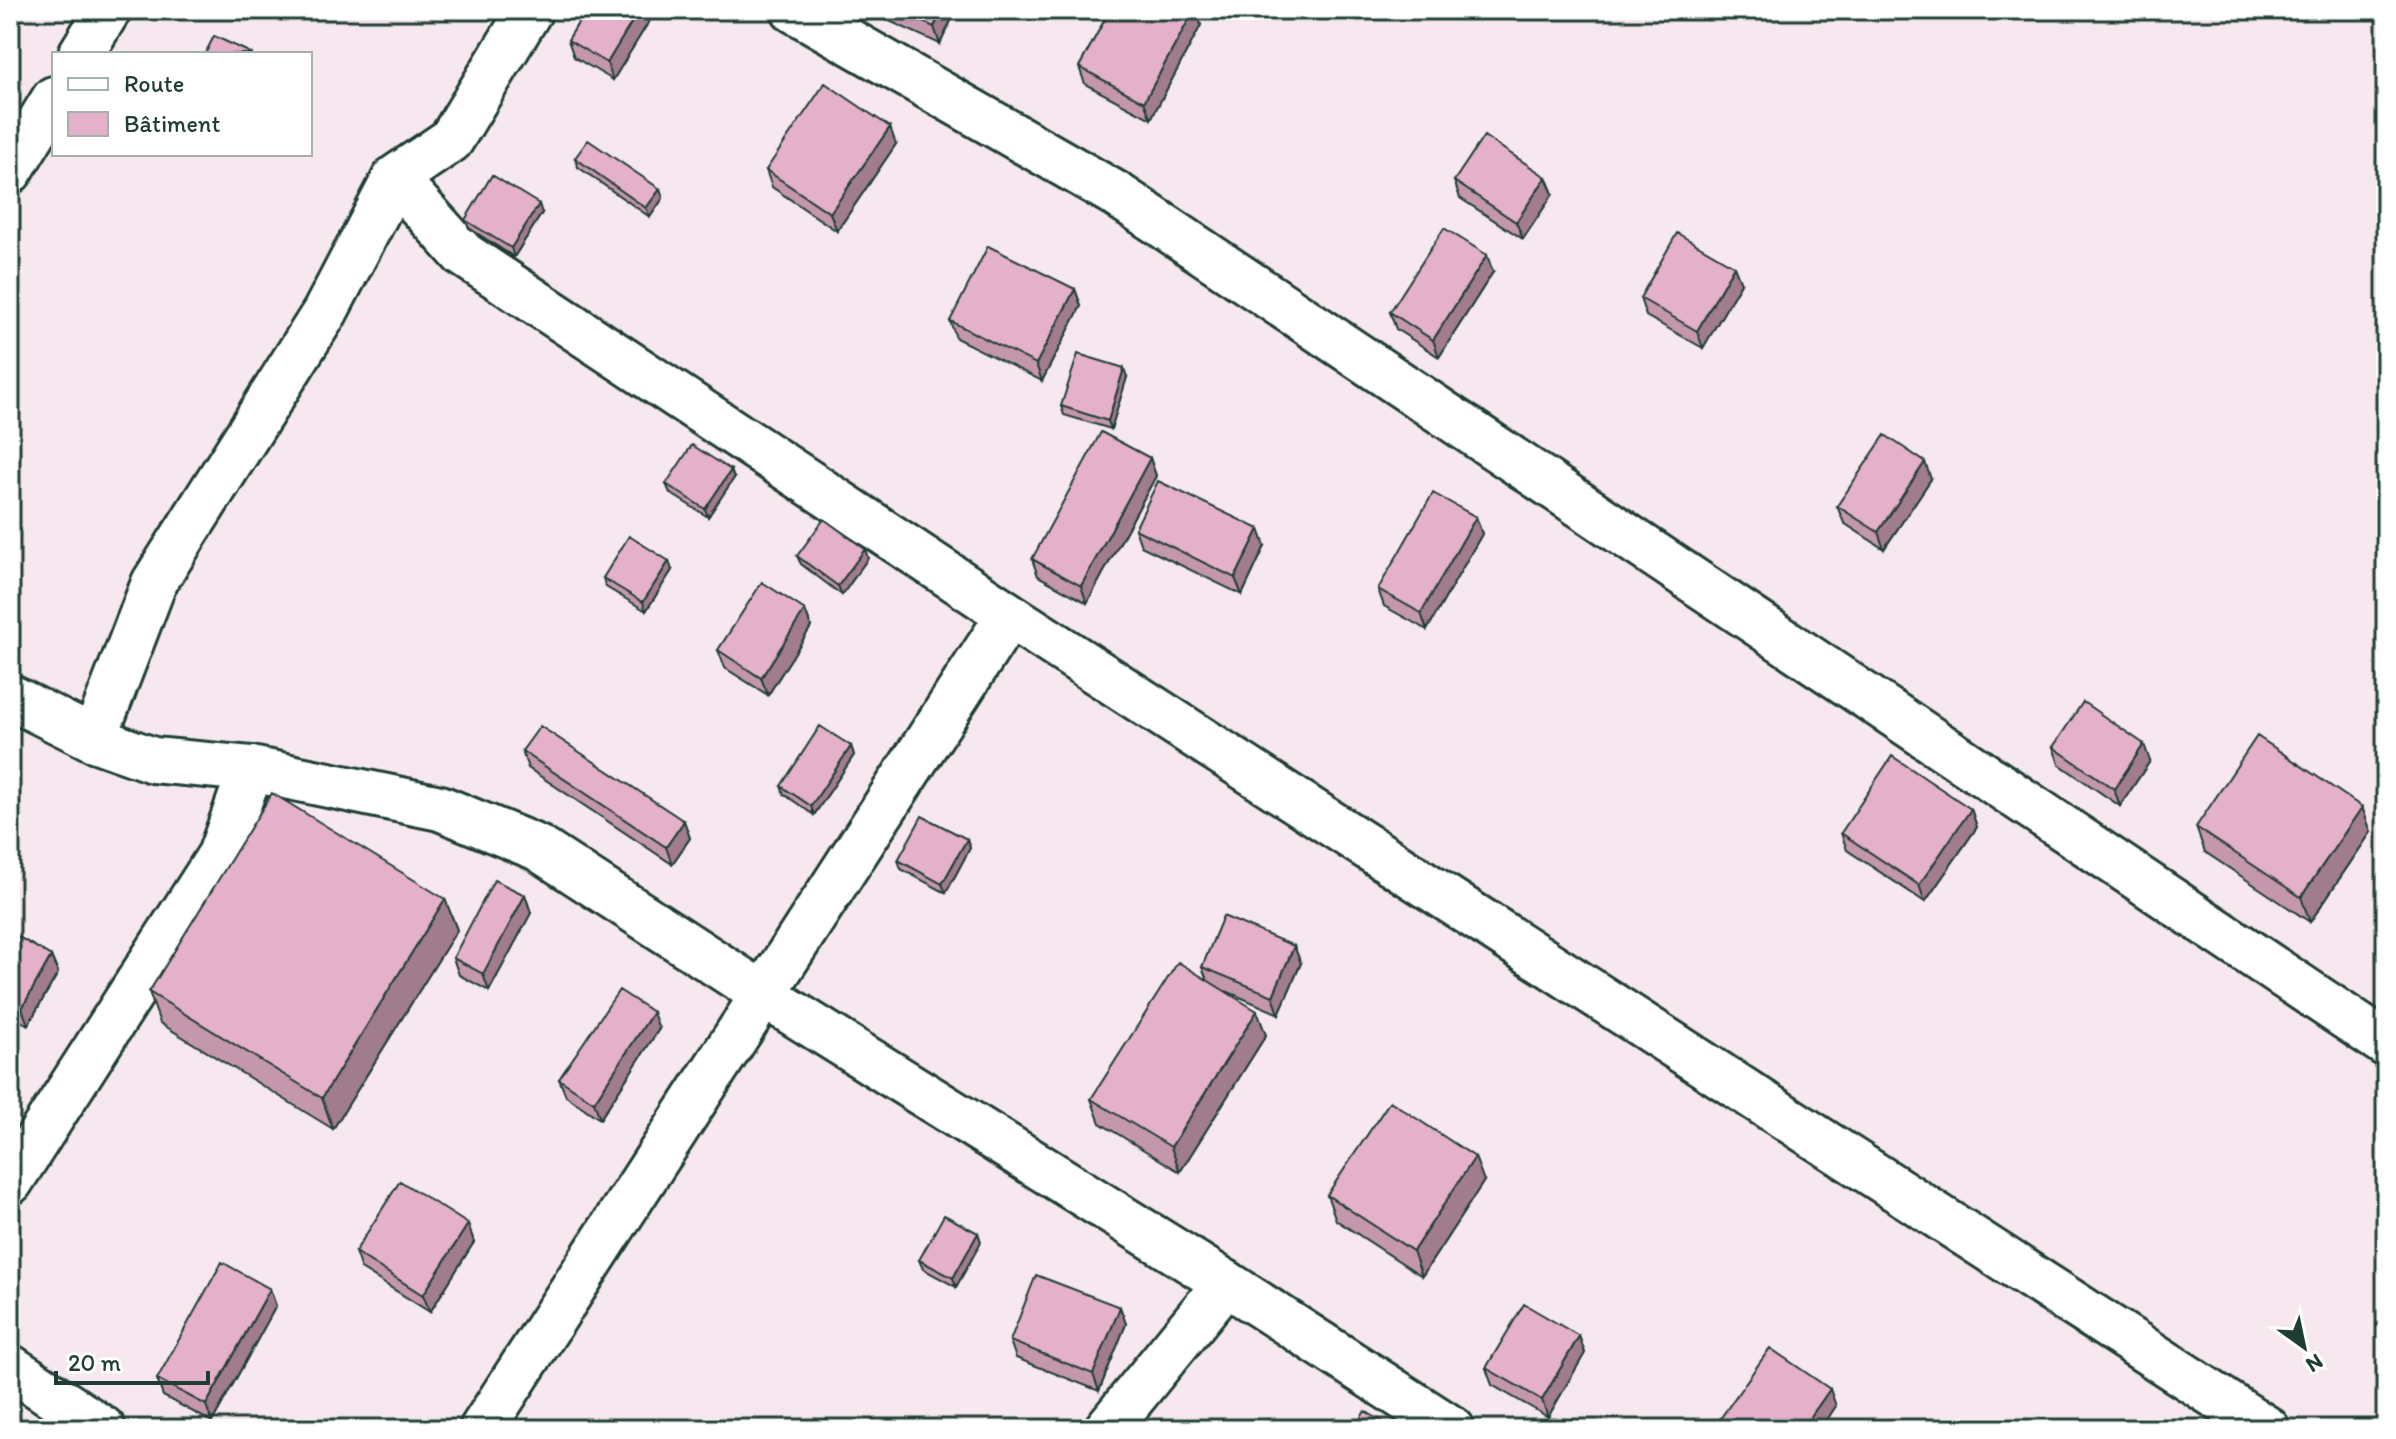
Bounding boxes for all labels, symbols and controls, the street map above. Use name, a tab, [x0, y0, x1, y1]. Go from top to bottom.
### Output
legend	[52, 52, 312, 156]
text: Route	[124, 69, 184, 98]
text: Bâtiment	[124, 109, 220, 138]
north arrow	[2264, 1307, 2344, 1387]
scale bar	[56, 1335, 208, 1385]
text: 20 m	[68, 1348, 121, 1377]
text: N	[2301, 1348, 2328, 1379]

